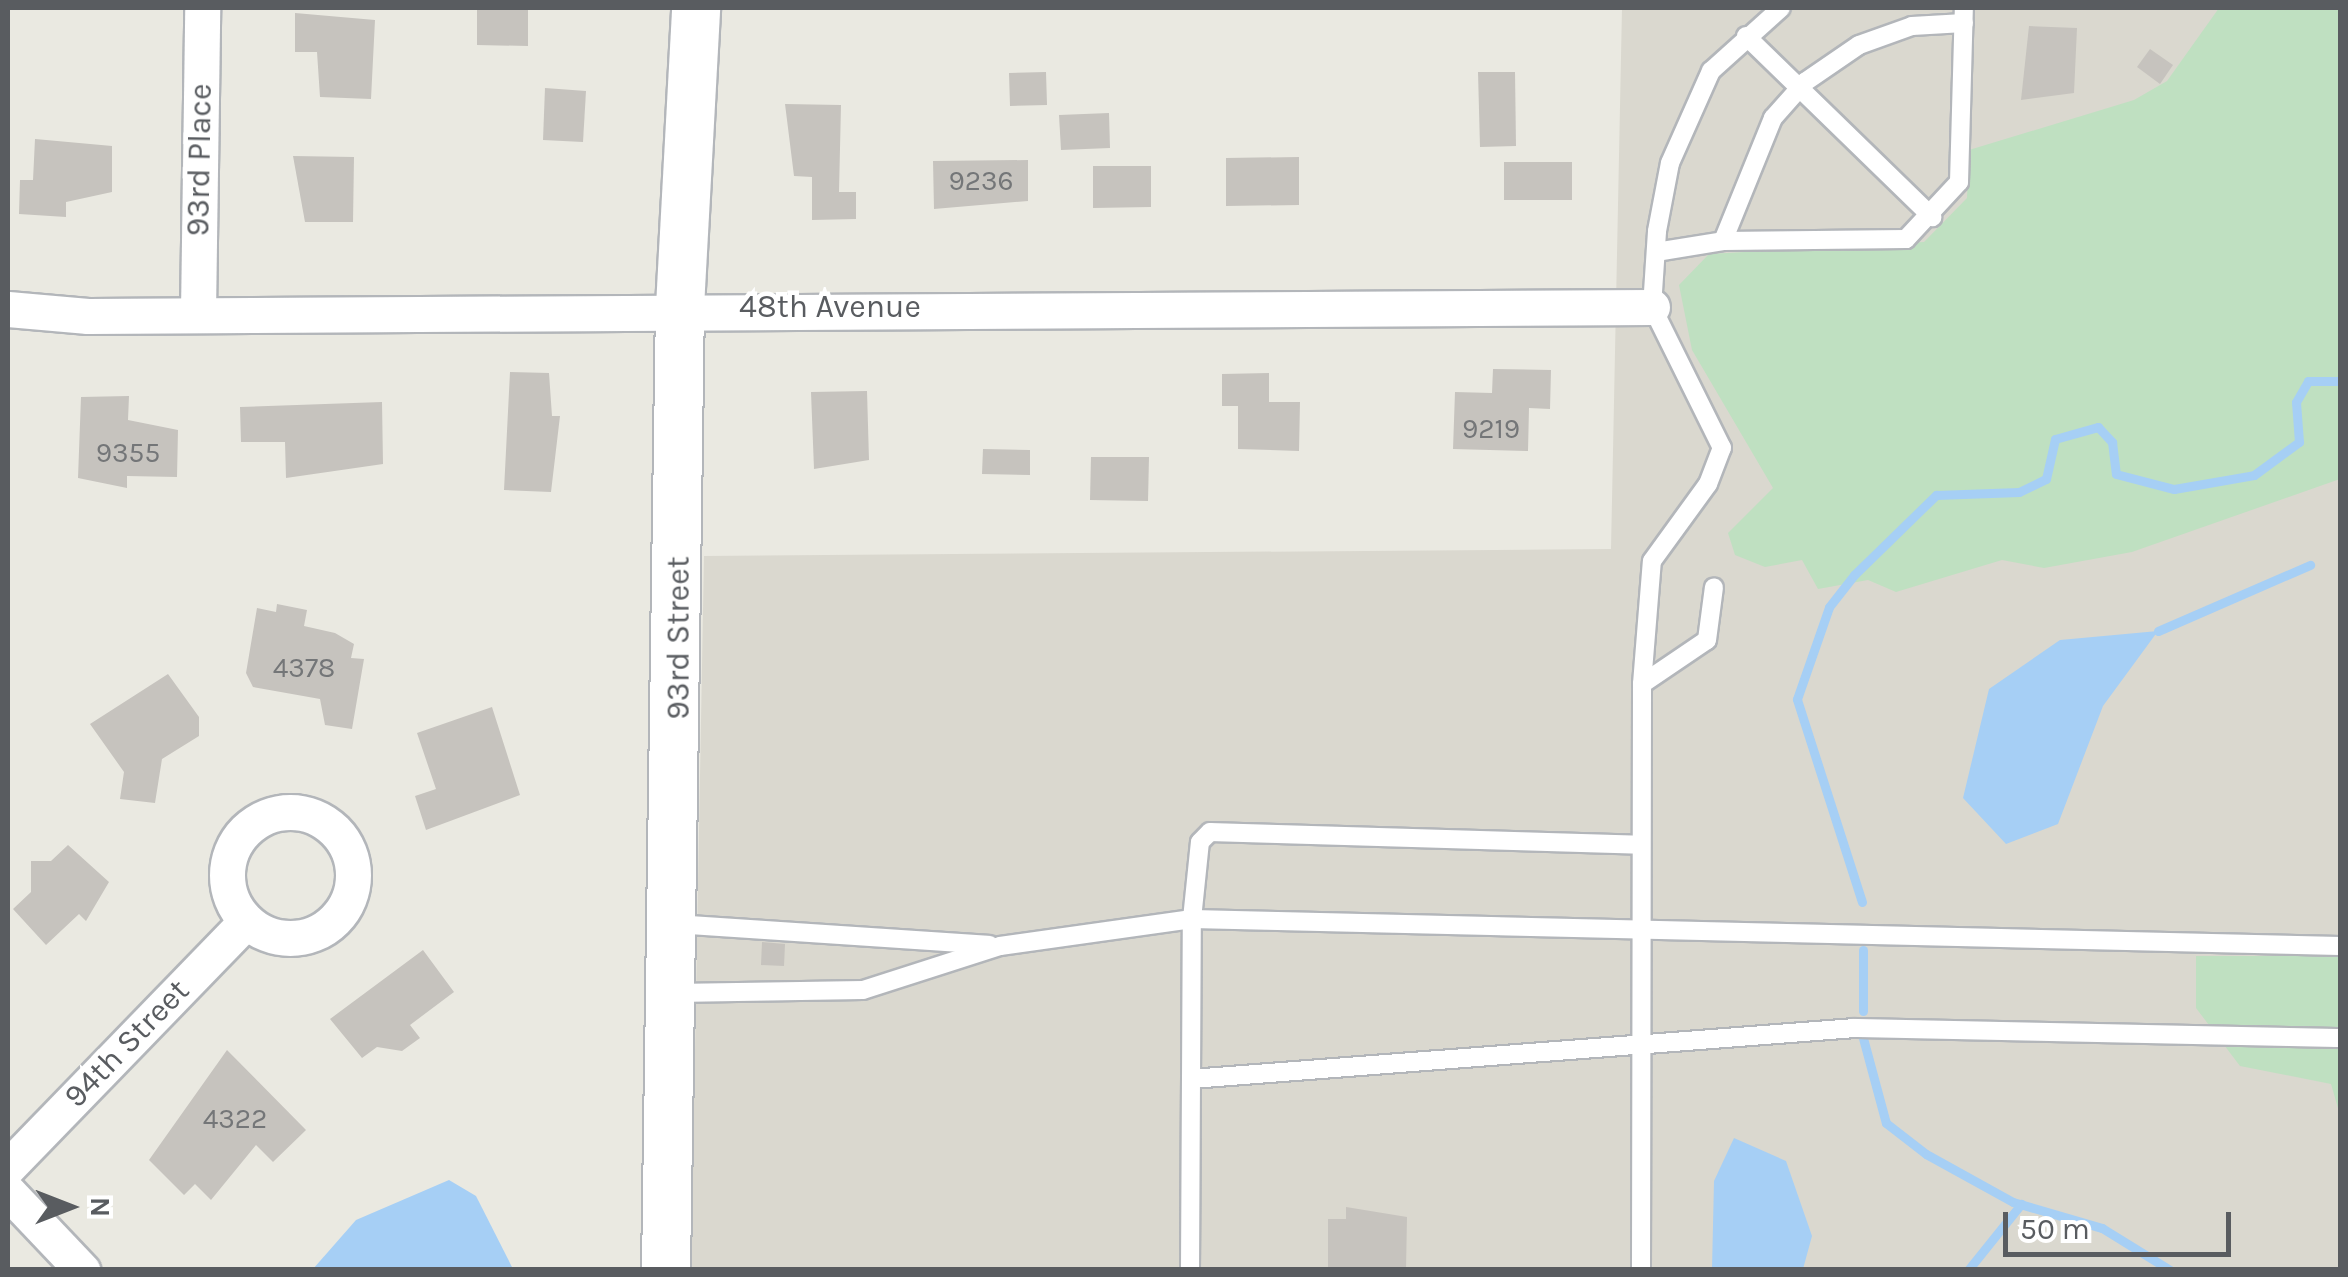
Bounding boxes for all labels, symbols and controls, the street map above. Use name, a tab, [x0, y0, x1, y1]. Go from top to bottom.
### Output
street label: 93rd Place	[179, 83, 221, 237]
house number: 9236	[948, 164, 1014, 198]
street label: 48th Avenue	[739, 288, 921, 326]
house number: 9219	[1462, 412, 1520, 446]
house number: 9355	[96, 436, 160, 470]
street label: 93rd Street	[660, 556, 698, 720]
house number: 4378	[273, 651, 335, 685]
street label: 94th Street	[56, 972, 198, 1116]
house number: 4322	[203, 1102, 267, 1136]
north arrow	[20, 1157, 120, 1257]
scale bar	[2008, 1192, 2236, 1254]
text: N	[84, 1197, 117, 1217]
text: 50 m	[2020, 1211, 2090, 1247]

